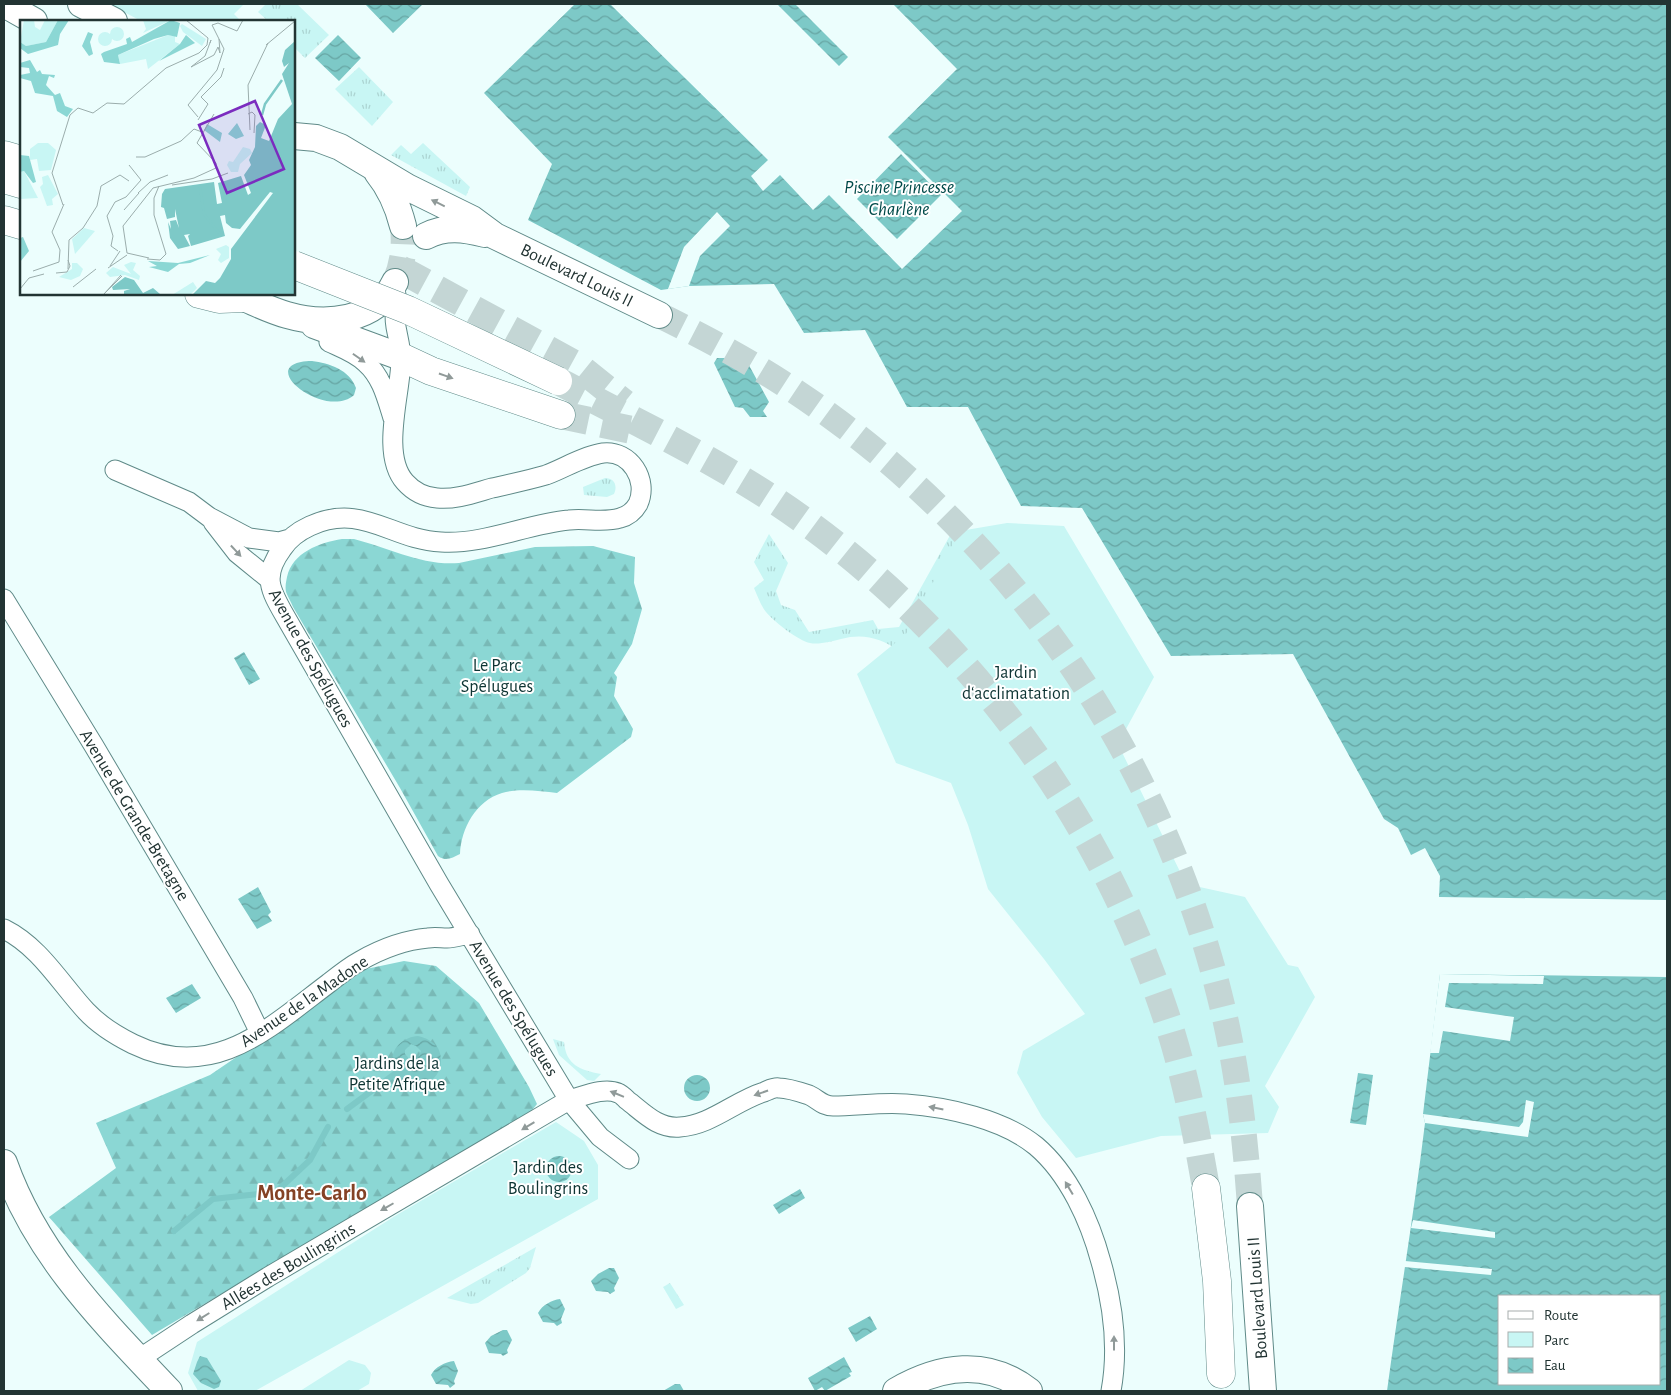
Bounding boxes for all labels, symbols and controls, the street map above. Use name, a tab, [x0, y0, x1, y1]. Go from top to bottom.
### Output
inset map	[20, 20, 295, 295]
water label: Piscine Princesse Charlène	[844, 178, 954, 219]
one-way arrow	[431, 199, 446, 207]
street label: Boulevard Louis II	[517, 241, 636, 311]
one-way arrow	[353, 353, 366, 363]
one-way arrow	[439, 372, 454, 380]
one-way arrow	[230, 545, 242, 557]
street label: Avenue des Spélugues	[265, 586, 356, 731]
park label: Le Parc Spélugues	[461, 657, 533, 696]
park label: Jardin d‘acclimatation	[962, 664, 1070, 703]
street label: Avenue de Grande-Bretagne	[76, 727, 192, 904]
street label: Avenue des Spélugues	[465, 937, 561, 1080]
street label: Avenue de la Madone	[237, 953, 372, 1051]
park label: Jardins de la Petite Afrique	[349, 1055, 445, 1094]
one-way arrow	[610, 1090, 624, 1098]
one-way arrow	[753, 1090, 768, 1097]
one-way arrow	[927, 1103, 943, 1111]
one-way arrow	[521, 1121, 534, 1130]
park label: Jardin des Boulingrins	[508, 1159, 588, 1198]
district label: Monte-Carlo	[257, 1182, 367, 1204]
one-way arrow	[1065, 1182, 1074, 1195]
one-way arrow	[381, 1203, 394, 1212]
street label: Allées des Boulingrins	[218, 1220, 359, 1314]
street label: Boulevard Louis II	[1245, 1236, 1271, 1360]
legend	[1498, 1295, 1661, 1385]
text: Route	[1544, 1308, 1578, 1323]
one-way arrow	[196, 1313, 209, 1322]
text: Parc	[1544, 1333, 1569, 1348]
one-way arrow	[1110, 1334, 1118, 1350]
text: Eau	[1544, 1358, 1566, 1373]

